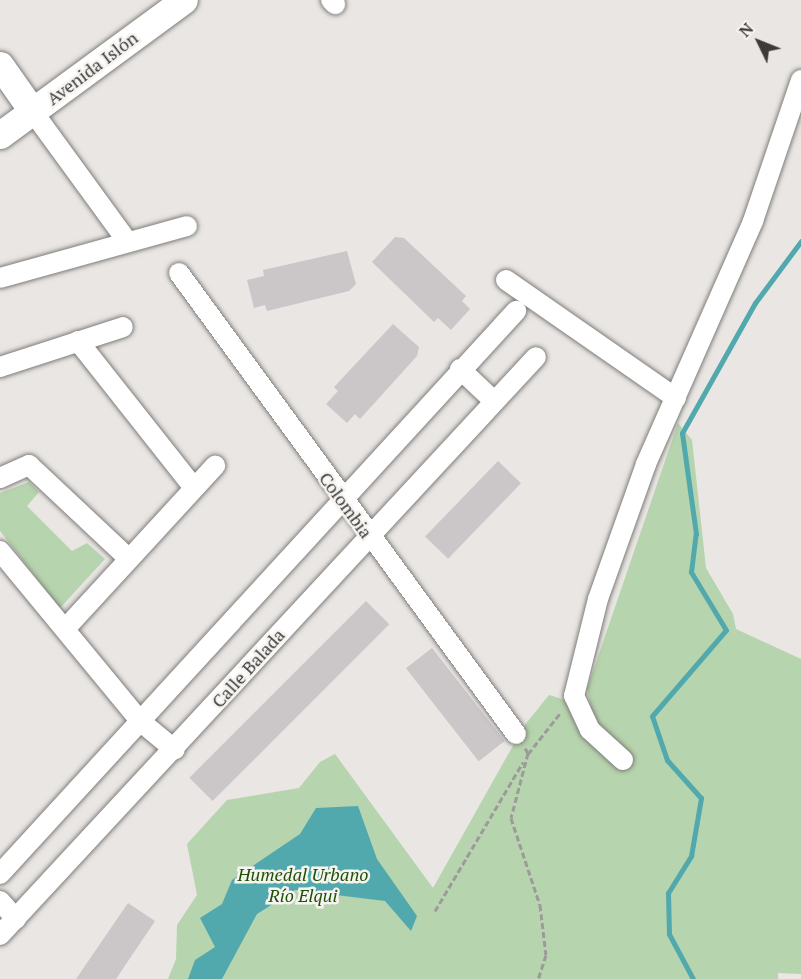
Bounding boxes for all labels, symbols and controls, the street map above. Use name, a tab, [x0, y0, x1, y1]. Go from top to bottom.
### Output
north arrow	[729, 12, 789, 72]
text: N	[734, 18, 758, 42]
street label: Avenida Islón	[42, 27, 142, 109]
street label: Colombia	[315, 468, 377, 542]
street label: Calle Balada	[207, 624, 289, 712]
park label: Humedal Urbano Río Elqui	[237, 864, 369, 906]

